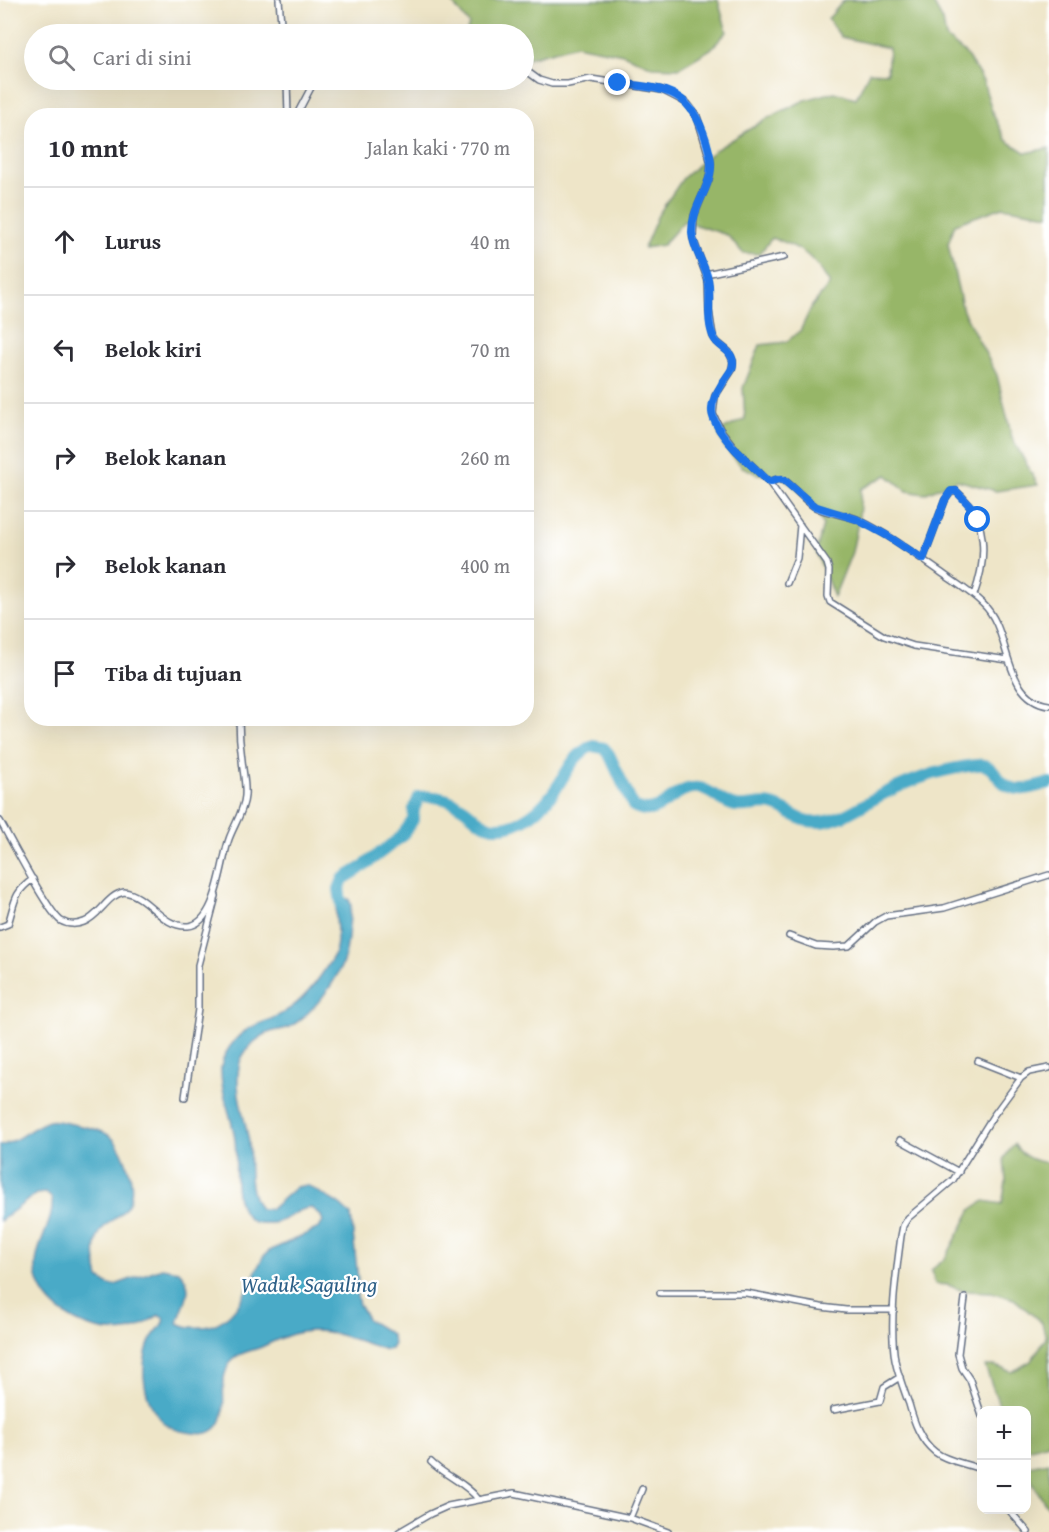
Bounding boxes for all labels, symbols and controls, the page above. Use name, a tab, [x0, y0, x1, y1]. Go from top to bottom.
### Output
search box	[24, 24, 534, 90]
icon: search	[45, 41, 78, 74]
text: Cari di sini	[93, 41, 192, 73]
route end	[604, 69, 630, 95]
text: 10 mnt	[48, 128, 128, 167]
text: Jalan kaki · 770 m	[366, 133, 510, 162]
icon: ahead	[48, 225, 81, 258]
text: Lurus	[105, 225, 161, 257]
text: 40 m	[470, 227, 510, 256]
icon: left	[48, 333, 81, 366]
text: Belok kiri	[105, 333, 202, 365]
text: 70 m	[470, 335, 510, 364]
icon: right	[48, 441, 81, 474]
text: Belok kanan	[105, 441, 226, 473]
text: 260 m	[460, 443, 510, 472]
route start	[964, 506, 990, 532]
icon: right	[48, 549, 81, 582]
text: Belok kanan	[105, 549, 226, 581]
text: 400 m	[460, 551, 510, 580]
icon: arrive	[48, 657, 81, 690]
text: Tiba di tujuan	[105, 657, 242, 689]
water label: Waduk Saguling	[241, 1268, 377, 1300]
map controls	[977, 1406, 1031, 1514]
button: +	[977, 1406, 1031, 1460]
button: −	[977, 1460, 1031, 1514]

